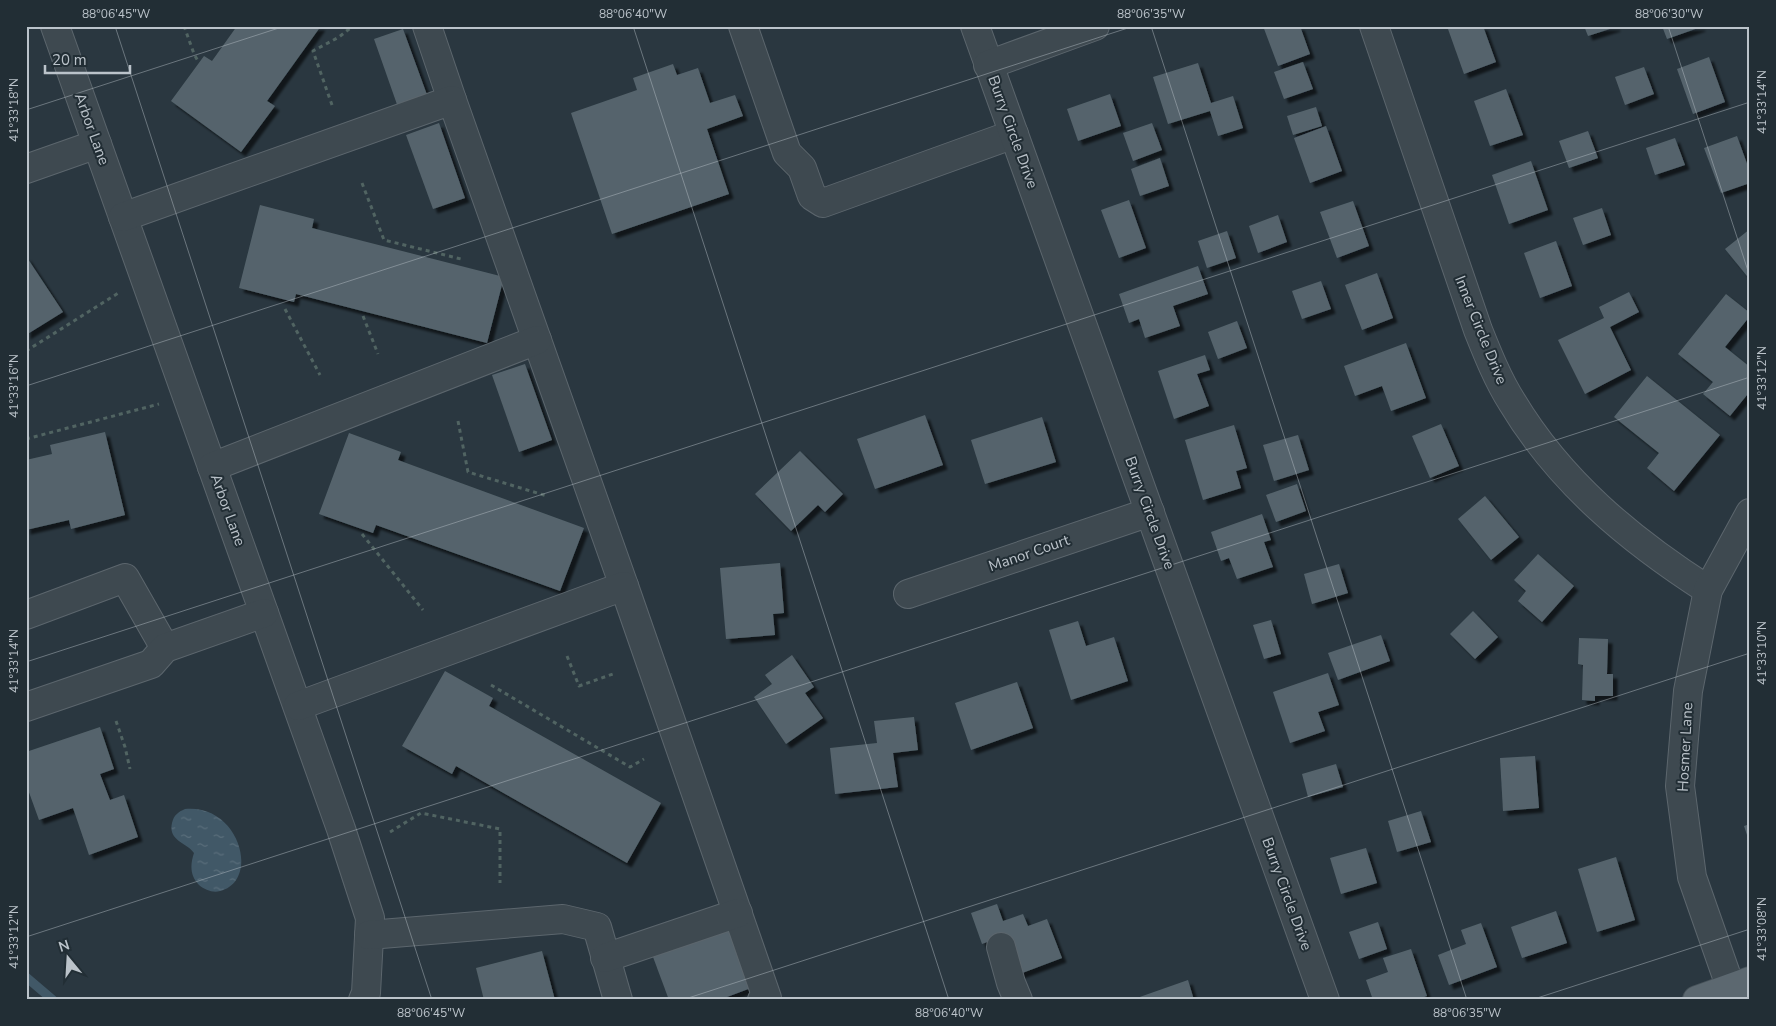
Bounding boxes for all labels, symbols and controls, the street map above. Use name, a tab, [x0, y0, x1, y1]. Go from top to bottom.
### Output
text: 88°06'45"W	[82, 6, 150, 22]
text: 88°06'40"W	[599, 6, 667, 22]
text: 88°06'35"W	[1117, 6, 1185, 22]
text: 88°06'30"W	[1635, 6, 1703, 22]
scale bar	[45, 42, 130, 74]
text: 20 m	[52, 50, 87, 70]
text: 41°33'14"N	[1754, 70, 1770, 134]
street label: Burry Circle Drive	[983, 73, 1043, 191]
text: 41°33'18"N	[6, 78, 22, 142]
street label: Arbor Lane	[70, 90, 114, 168]
street label: Inner Circle Drive	[1450, 273, 1512, 387]
text: 41°33'12"N	[1754, 346, 1770, 410]
text: 41°33'16"N	[6, 354, 22, 418]
street label: Burry Circle Drive	[1120, 454, 1180, 572]
street label: Arbor Lane	[206, 471, 250, 549]
street label: Manor Court	[986, 530, 1073, 576]
text: 41°33'10"N	[1754, 621, 1770, 685]
text: 41°33'14"N	[6, 629, 22, 693]
street label: Hosmer Lane	[1673, 702, 1697, 792]
street label: Burry Circle Drive	[1257, 835, 1317, 953]
text: 41°33'08"N	[1754, 897, 1770, 961]
text: 41°33'12"N	[6, 905, 22, 969]
north arrow	[42, 934, 92, 984]
text: N	[56, 935, 72, 957]
text: 88°06'45"W	[397, 1005, 465, 1021]
text: 88°06'40"W	[915, 1005, 983, 1021]
text: 88°06'35"W	[1433, 1005, 1501, 1021]

